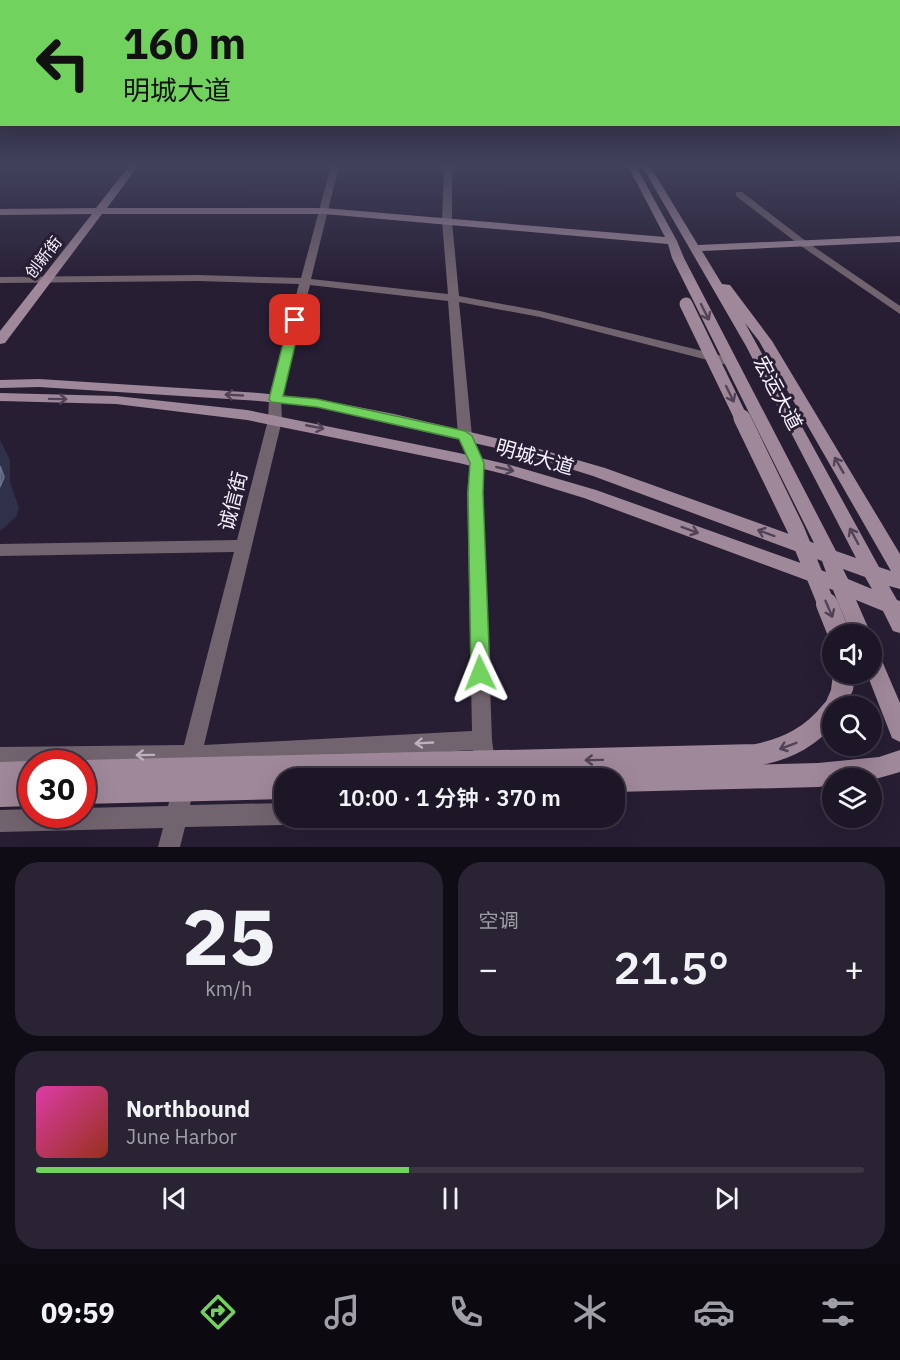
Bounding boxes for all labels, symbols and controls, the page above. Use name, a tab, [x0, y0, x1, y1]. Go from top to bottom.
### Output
text: 160 m	[123, 16, 246, 71]
icon: left	[24, 24, 102, 102]
text: 明城大道	[123, 72, 231, 107]
street label: 创新街	[20, 232, 66, 282]
pin	[269, 294, 320, 345]
icon: arrive	[278, 303, 311, 336]
one-way arrow	[700, 303, 712, 321]
street label: 宏运大道	[748, 351, 809, 434]
one-way arrow	[725, 385, 737, 403]
one-way arrow	[224, 390, 244, 401]
one-way arrow	[48, 393, 68, 405]
one-way arrow	[304, 422, 324, 433]
street label: 明城大道	[493, 433, 577, 481]
one-way arrow	[832, 457, 844, 474]
one-way arrow	[495, 464, 514, 475]
street label: 诚信街	[212, 469, 253, 533]
one-way arrow	[680, 525, 699, 536]
one-way arrow	[757, 527, 776, 538]
one-way arrow	[848, 528, 860, 545]
one-way arrow	[824, 600, 835, 618]
map controls	[822, 624, 882, 828]
button: sound	[822, 624, 882, 684]
position arrow	[448, 641, 512, 705]
button: search	[822, 696, 882, 756]
one-way arrow	[414, 738, 434, 749]
one-way arrow	[779, 741, 797, 752]
one-way arrow	[136, 749, 156, 761]
speed limit sign: 30	[18, 750, 96, 828]
one-way arrow	[585, 754, 605, 766]
button: layers	[822, 768, 882, 828]
text: 10:00 · 1 分钟 · 370 m	[338, 783, 561, 812]
text: 25	[182, 885, 276, 986]
text: 空调	[479, 907, 519, 934]
text: 21.5°	[613, 938, 729, 996]
text: −	[479, 947, 498, 990]
text: +	[844, 947, 864, 990]
text: km/h	[205, 975, 252, 1002]
text: Northbound	[126, 1094, 250, 1123]
text: June Harbor	[126, 1123, 237, 1150]
icon: previous	[158, 1182, 191, 1215]
icon: pause	[434, 1182, 467, 1215]
icon: next	[710, 1182, 743, 1215]
icon: directions	[197, 1291, 239, 1333]
icon: music	[321, 1291, 363, 1333]
icon: phone	[445, 1291, 487, 1333]
icon: climate	[569, 1291, 611, 1333]
icon: car	[693, 1291, 735, 1333]
icon: filters	[817, 1291, 859, 1333]
text: 09:59	[41, 1295, 115, 1330]

